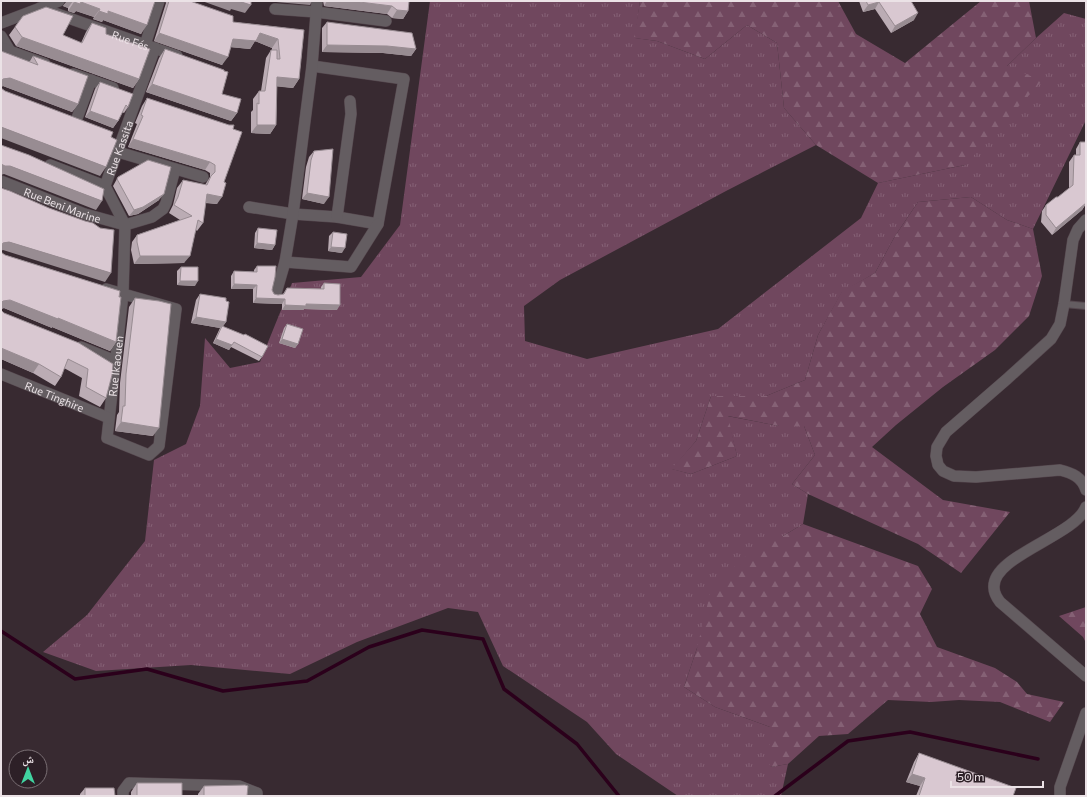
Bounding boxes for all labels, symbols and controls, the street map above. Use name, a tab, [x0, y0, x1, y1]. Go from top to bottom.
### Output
street label: Rue Fés	[110, 27, 151, 52]
street label: Rue Kassita	[103, 118, 135, 177]
street label: Rue Beni Marine	[22, 184, 103, 225]
street label: Rue Ikaouen	[105, 335, 125, 397]
street label: Rue Tinghire	[23, 378, 86, 414]
north arrow	[8, 749, 48, 789]
text: ش	[22, 752, 34, 767]
scale bar	[951, 763, 1043, 789]
text: 50 m	[957, 769, 985, 783]

